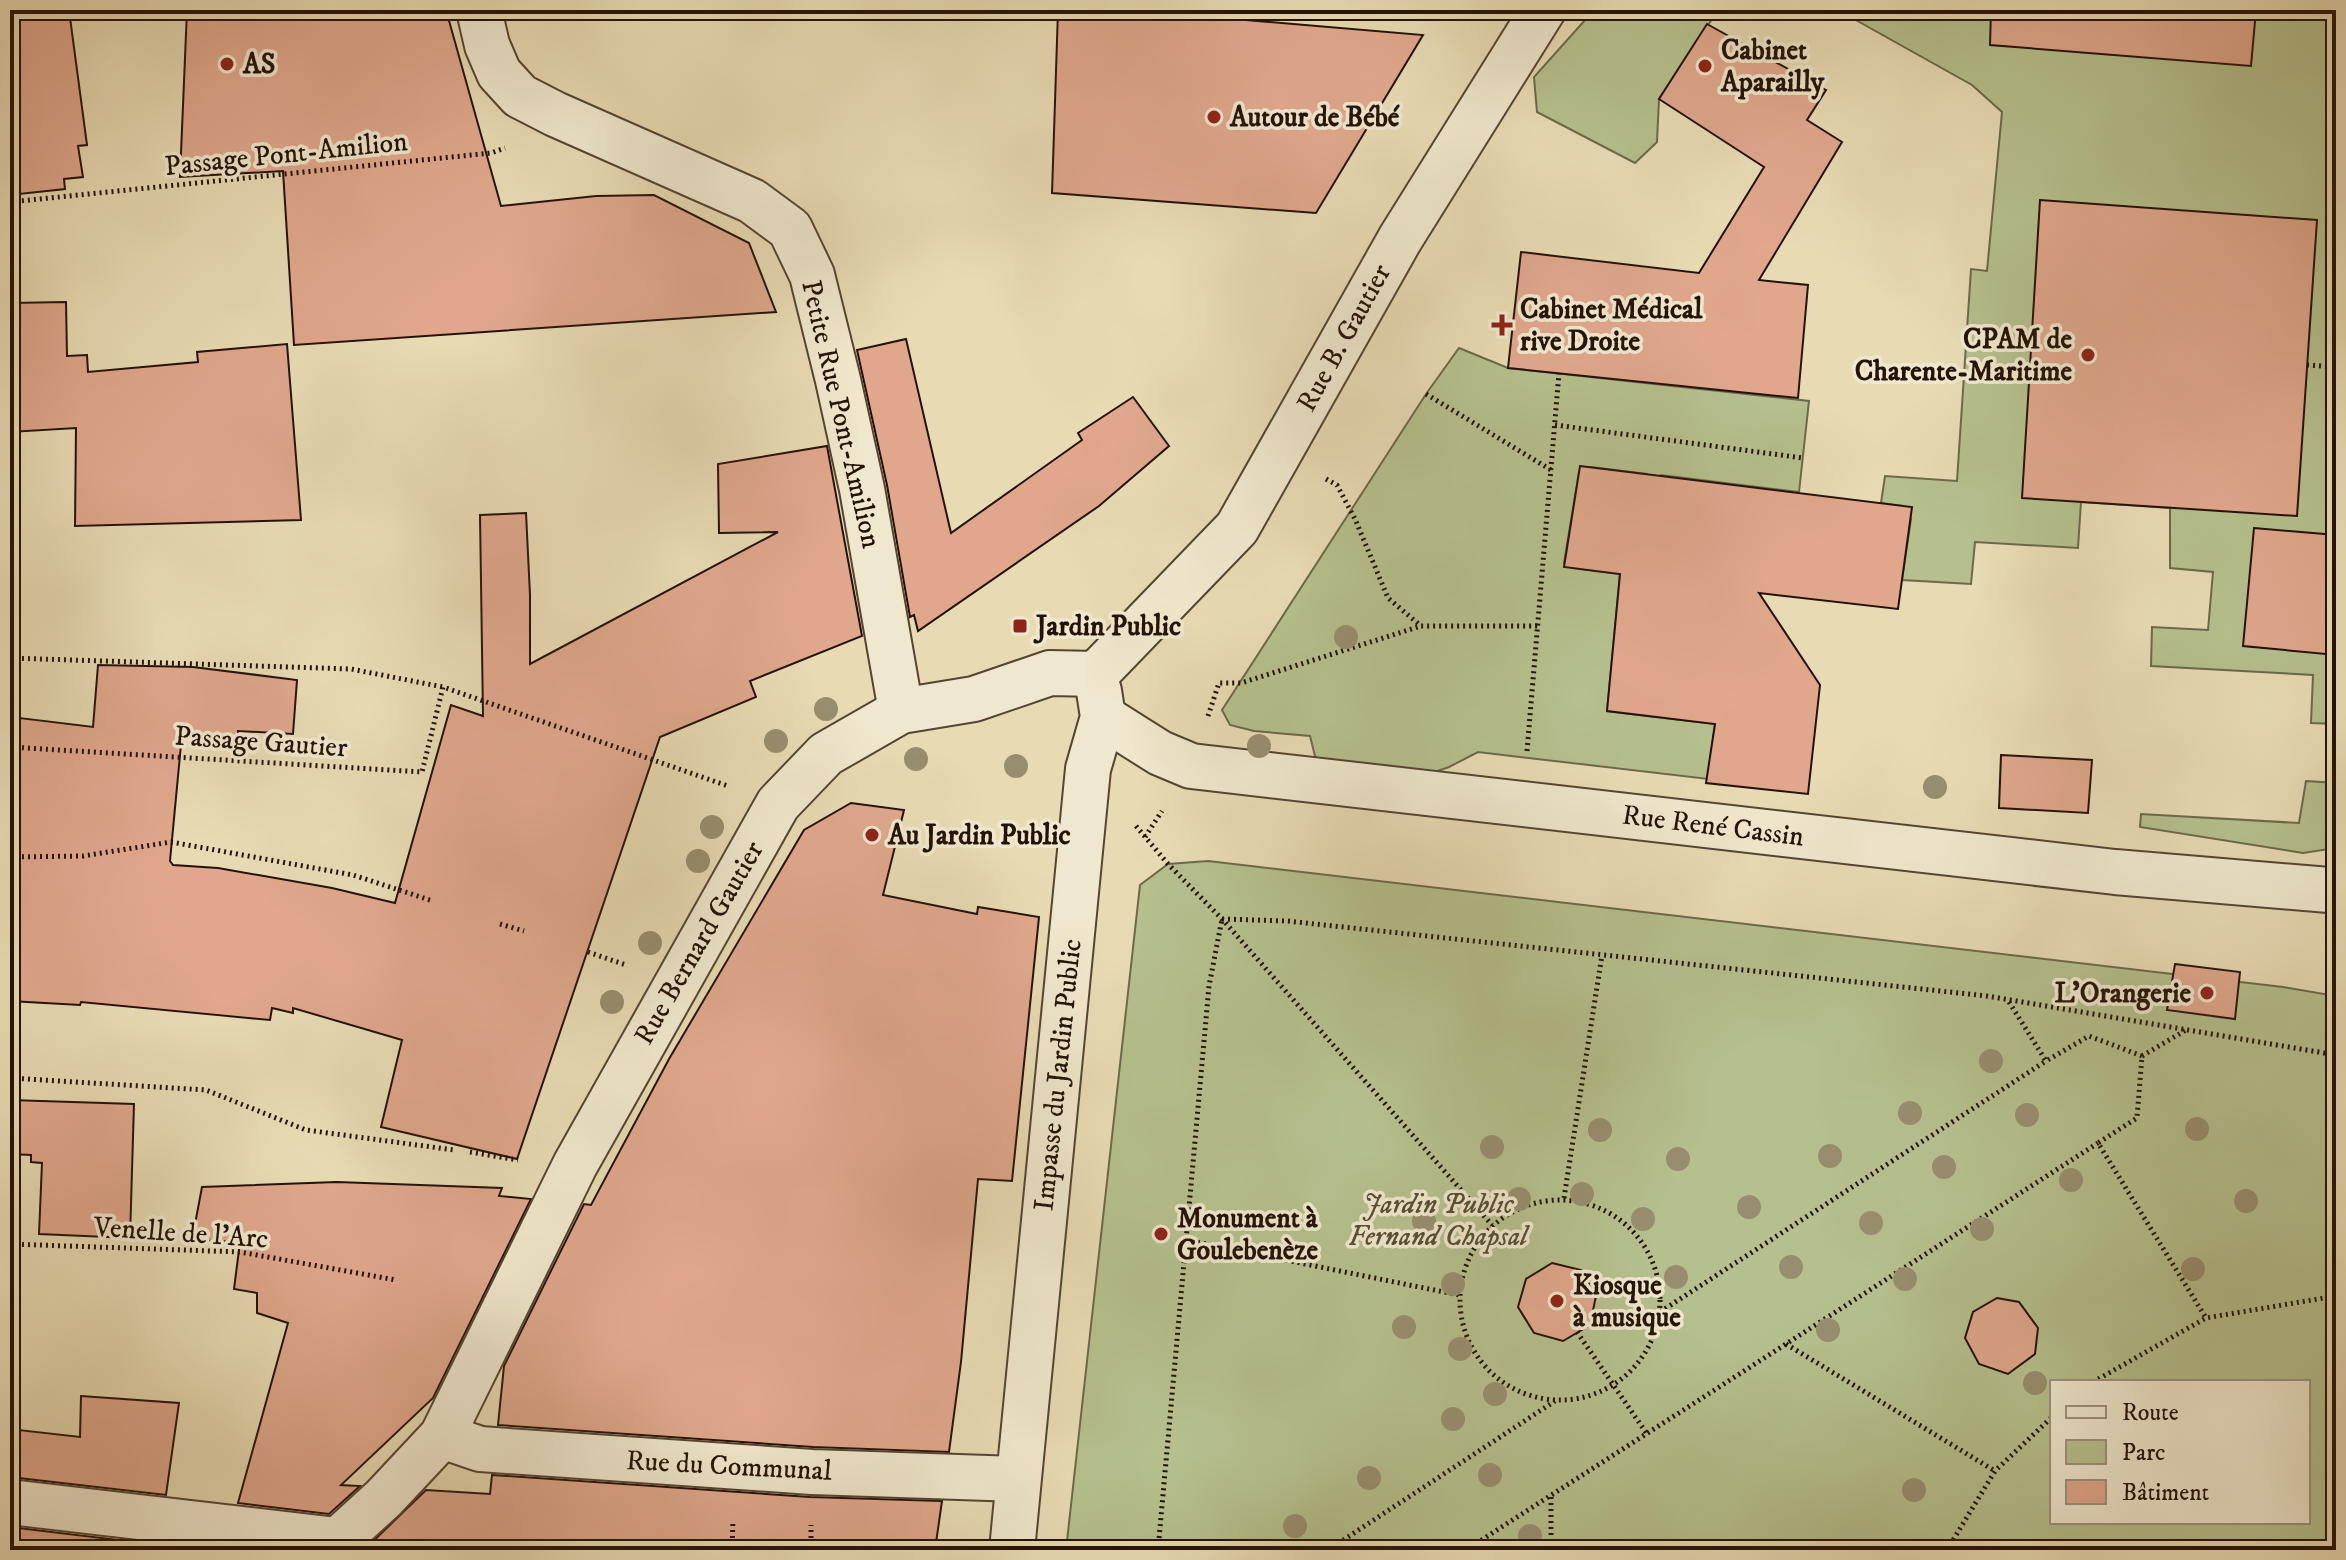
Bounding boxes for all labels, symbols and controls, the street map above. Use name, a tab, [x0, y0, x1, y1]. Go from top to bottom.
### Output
place label: Cabinet Aparailly	[1720, 33, 1825, 100]
place label: AS	[242, 47, 276, 82]
marker: AS	[218, 55, 236, 73]
marker: Cabinet Aparailly	[1696, 57, 1714, 75]
place label: Autour de Bébé	[1229, 100, 1400, 135]
marker: Autour de Bébé	[1205, 108, 1223, 126]
street label: Passage Pont-Amilion	[163, 124, 410, 184]
street label: Rue B. Gautier	[1289, 258, 1399, 418]
street label: Petite Rue Pont-Amilion	[793, 277, 889, 552]
place label: Cabinet Médical rive Droite	[1520, 292, 1703, 359]
marker: Cabinet Médical rive Droite	[1491, 314, 1513, 336]
place label: CPAM de Charente-Maritime	[1855, 322, 2072, 389]
marker: CPAM de Charente-Maritime	[2079, 346, 2097, 364]
place label: Jardin Public	[1033, 609, 1181, 644]
marker: Jardin Public	[1011, 617, 1029, 635]
street label: Passage Gautier	[173, 719, 349, 766]
street label: Rue René Cassin	[1620, 797, 1806, 855]
place label: Au Jardin Public	[887, 818, 1070, 853]
marker: Au Jardin Public	[863, 826, 881, 844]
street label: Rue Bernard Gautier	[626, 834, 772, 1051]
street label: Impasse du Jardin Public	[1026, 937, 1090, 1213]
place label: L'Orangerie	[2055, 976, 2191, 1011]
marker: L'Orangerie	[2198, 984, 2216, 1002]
park label: Jardin Public Fernand Chapsal	[1348, 1187, 1530, 1254]
place label: Monument à Goulebenèze	[1177, 1201, 1319, 1268]
street label: Venelle de l'Arc	[92, 1209, 269, 1257]
marker: Monument à Goulebenèze	[1152, 1225, 1170, 1243]
place label: Kiosque à musique	[1573, 1268, 1681, 1336]
marker: Kiosque à musique	[1548, 1292, 1566, 1310]
legend	[2050, 1380, 2310, 1524]
text: Route	[2122, 1398, 2179, 1428]
text: Parc	[2122, 1438, 2165, 1468]
street label: Rue du Communal	[625, 1443, 833, 1489]
text: Bâtiment	[2122, 1478, 2210, 1508]

